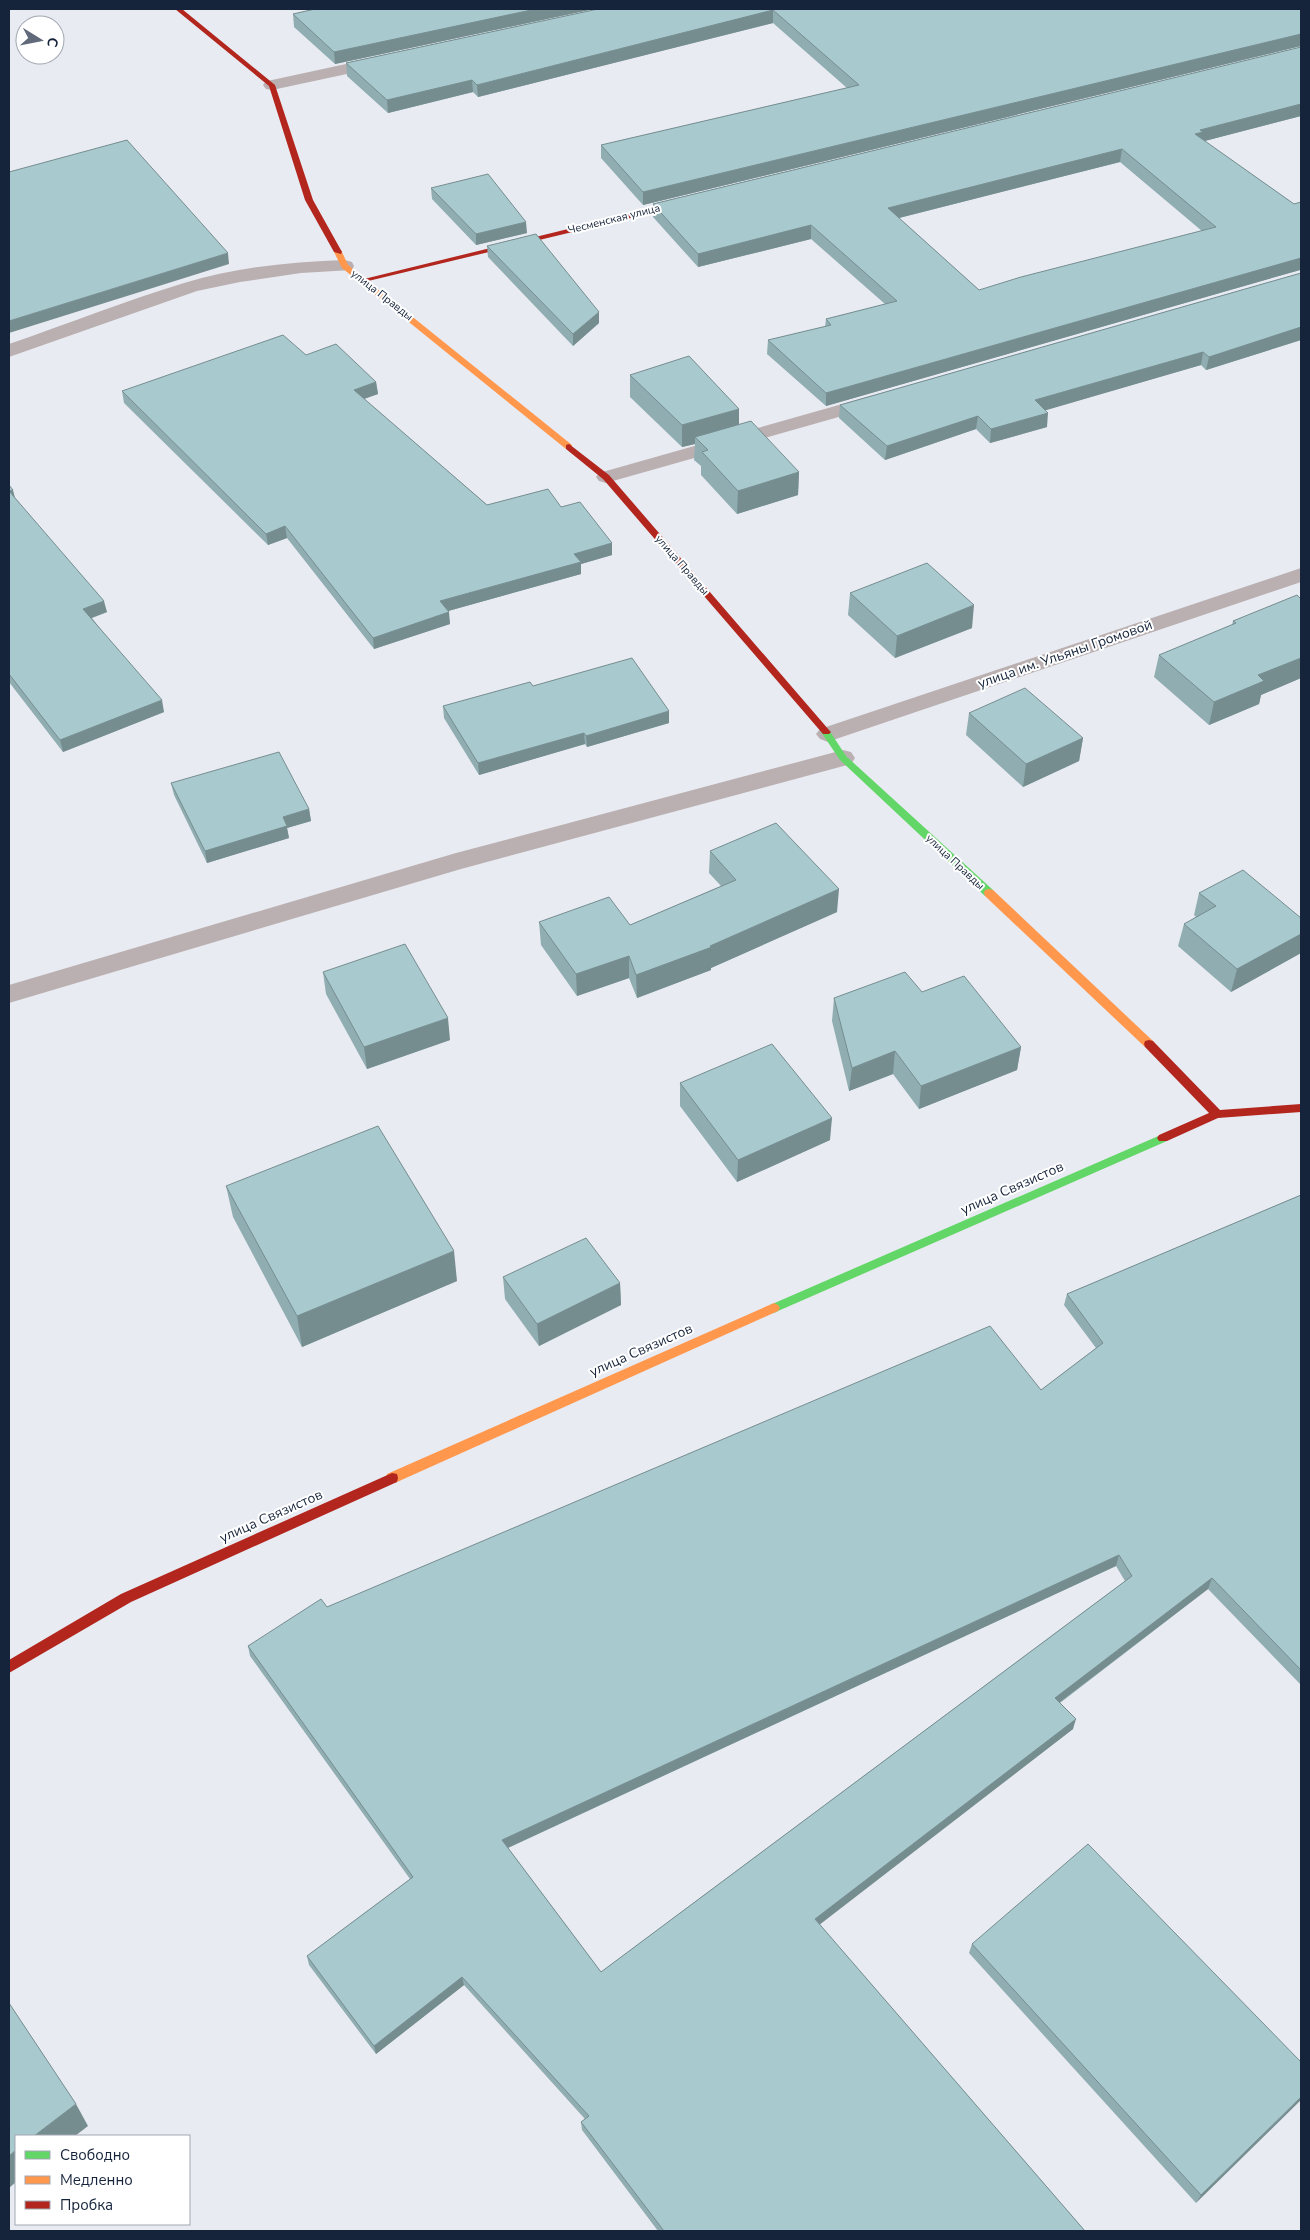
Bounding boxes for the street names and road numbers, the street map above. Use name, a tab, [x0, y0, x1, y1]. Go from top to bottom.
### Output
street label: Чесменская улица	[566, 200, 662, 238]
street label: улица Правды	[348, 266, 416, 324]
street label: улица Правды	[652, 532, 712, 598]
street label: улица им. Ульяны Громовой	[975, 615, 1155, 693]
street label: улица Правды	[922, 831, 988, 893]
street label: улица Связистов	[958, 1157, 1067, 1219]
street label: улица Связистов	[587, 1319, 696, 1381]
street label: улица Связистов	[217, 1485, 326, 1547]

